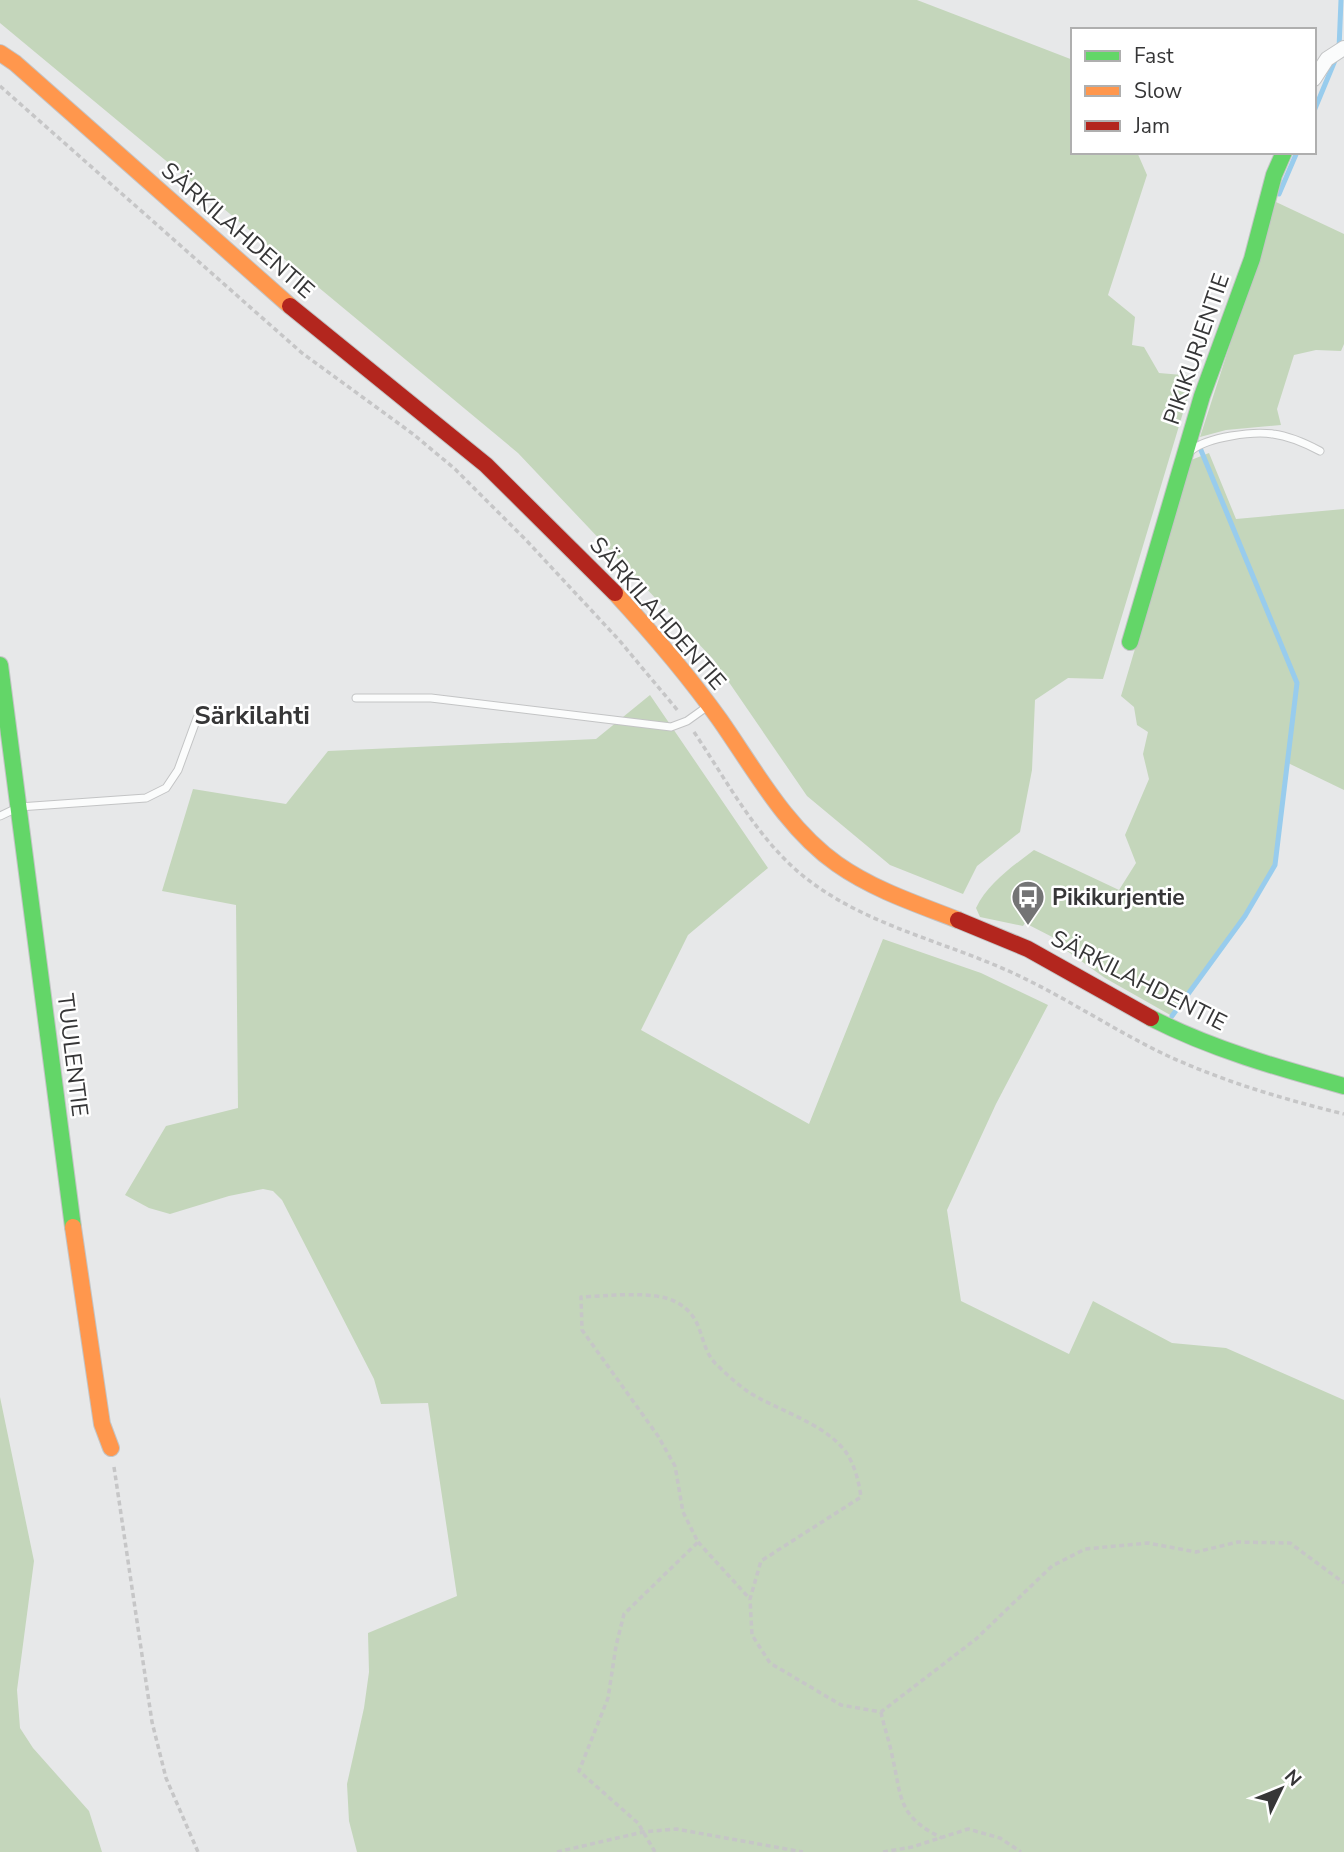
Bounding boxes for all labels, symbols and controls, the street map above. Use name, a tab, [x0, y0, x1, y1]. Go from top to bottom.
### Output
legend	[1071, 28, 1316, 154]
text: Fast	[1134, 42, 1174, 70]
text: Slow	[1134, 77, 1183, 105]
text: Jam	[1133, 112, 1170, 140]
street label: SÄRKILAHDENTIE	[155, 155, 321, 306]
street label: PIKIKURJENTIE	[1156, 269, 1237, 429]
street label: SÄRKILAHDENTIE	[582, 530, 733, 696]
district label: Särkilahti	[194, 698, 310, 733]
bus stop icon: Pikikurjentie	[1009, 878, 1047, 927]
place label: Pikikurjentie	[1052, 882, 1185, 913]
street label: SÄRKILAHDENTIE	[1046, 923, 1232, 1038]
street label: TUULENTIE	[50, 992, 95, 1118]
north arrow	[1246, 1754, 1316, 1824]
text: N	[1278, 1764, 1307, 1792]

